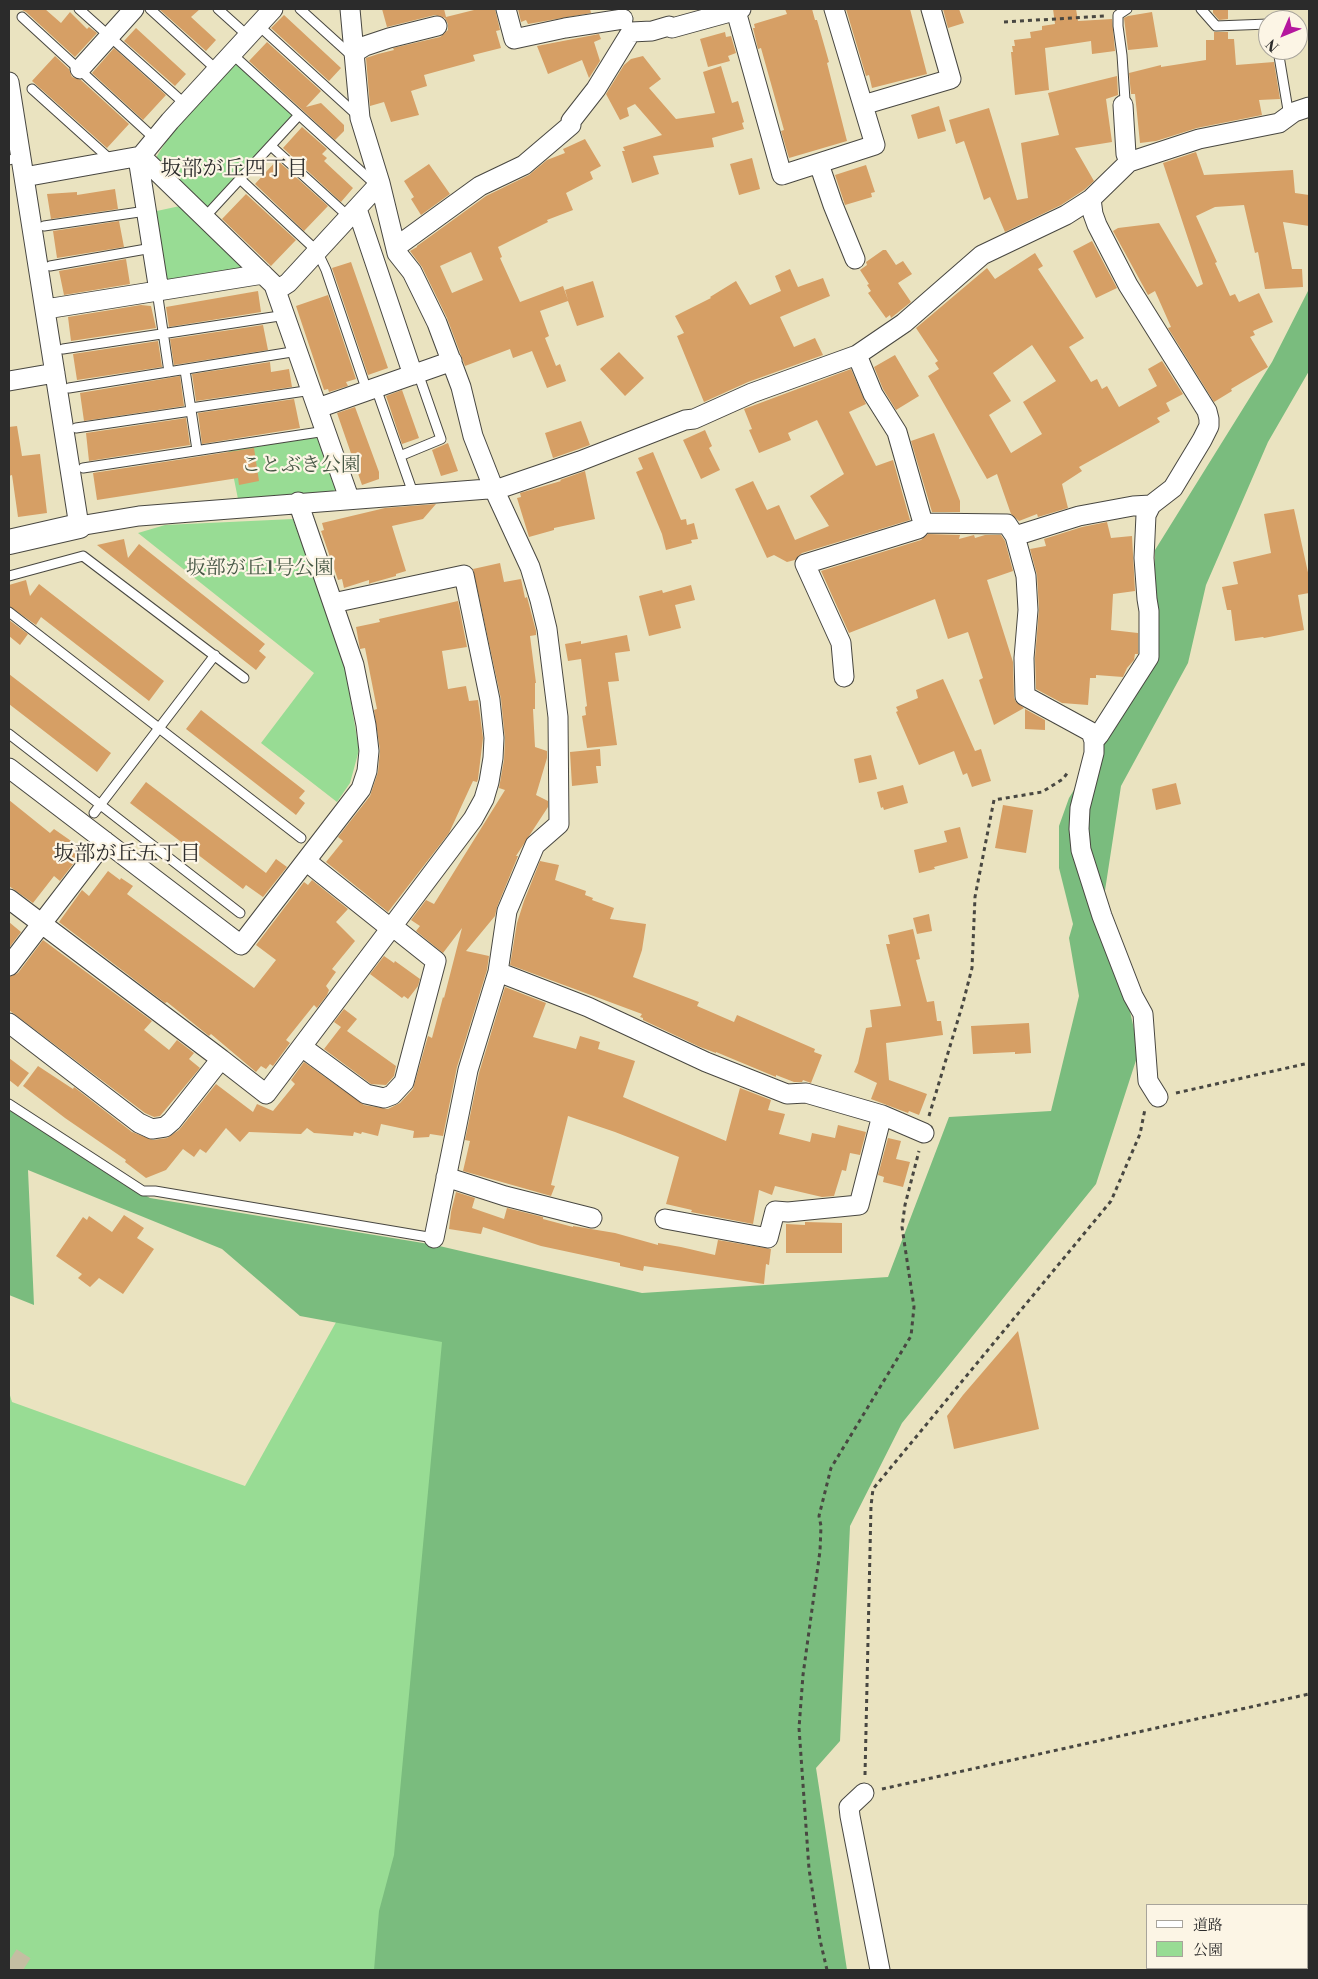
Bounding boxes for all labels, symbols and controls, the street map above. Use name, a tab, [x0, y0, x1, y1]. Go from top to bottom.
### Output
north arrow	[1258, 10, 1308, 60]
text: N	[1263, 35, 1283, 55]
district label: 坂部が丘四丁目	[161, 157, 307, 183]
park label: ことぶき公園	[241, 454, 361, 478]
park label: 坂部が丘1号公園	[186, 557, 334, 581]
district label: 坂部が丘五丁目	[54, 842, 200, 868]
legend	[1146, 1904, 1308, 1969]
text: 道路	[1193, 1916, 1223, 1935]
text: 公園	[1193, 1941, 1223, 1960]

